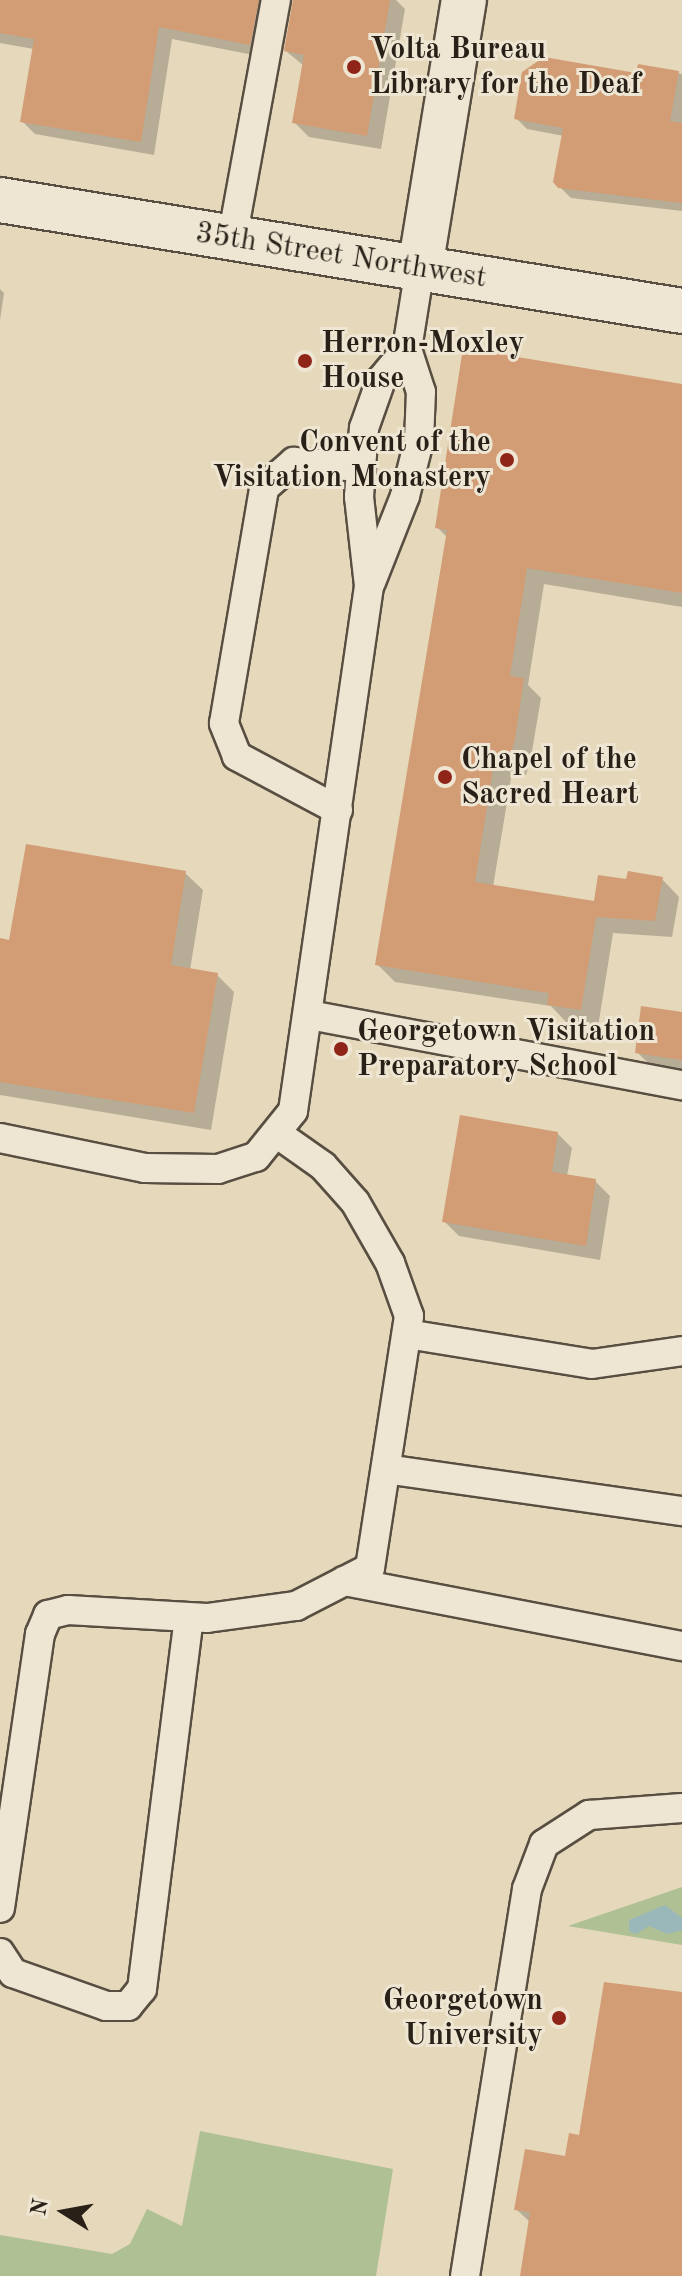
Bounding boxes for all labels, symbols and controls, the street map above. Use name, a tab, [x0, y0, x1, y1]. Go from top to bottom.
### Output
place label: Volta Bureau Library for the Deaf	[370, 32, 641, 102]
marker: Volta Bureau Library for the Deaf	[345, 58, 363, 76]
street label: 35th Street Northwest	[193, 215, 489, 297]
place label: Herron-Moxley House	[321, 326, 524, 396]
marker: Herron-Moxley House	[296, 352, 314, 370]
place label: Convent of the Visitation Monastery	[212, 425, 491, 496]
marker: Convent of the Visitation Monastery	[498, 451, 516, 469]
place label: Chapel of the Sacred Heart	[461, 742, 639, 812]
marker: Chapel of the Sacred Heart	[436, 768, 454, 786]
place label: Georgetown Visitation Preparatory School	[357, 1014, 655, 1084]
marker: Georgetown Visitation Preparatory School	[332, 1040, 350, 1058]
place label: Georgetown University	[383, 1983, 543, 2054]
marker: Georgetown University	[550, 2009, 568, 2027]
north arrow	[24, 2172, 104, 2252]
text: N	[28, 2197, 53, 2218]

